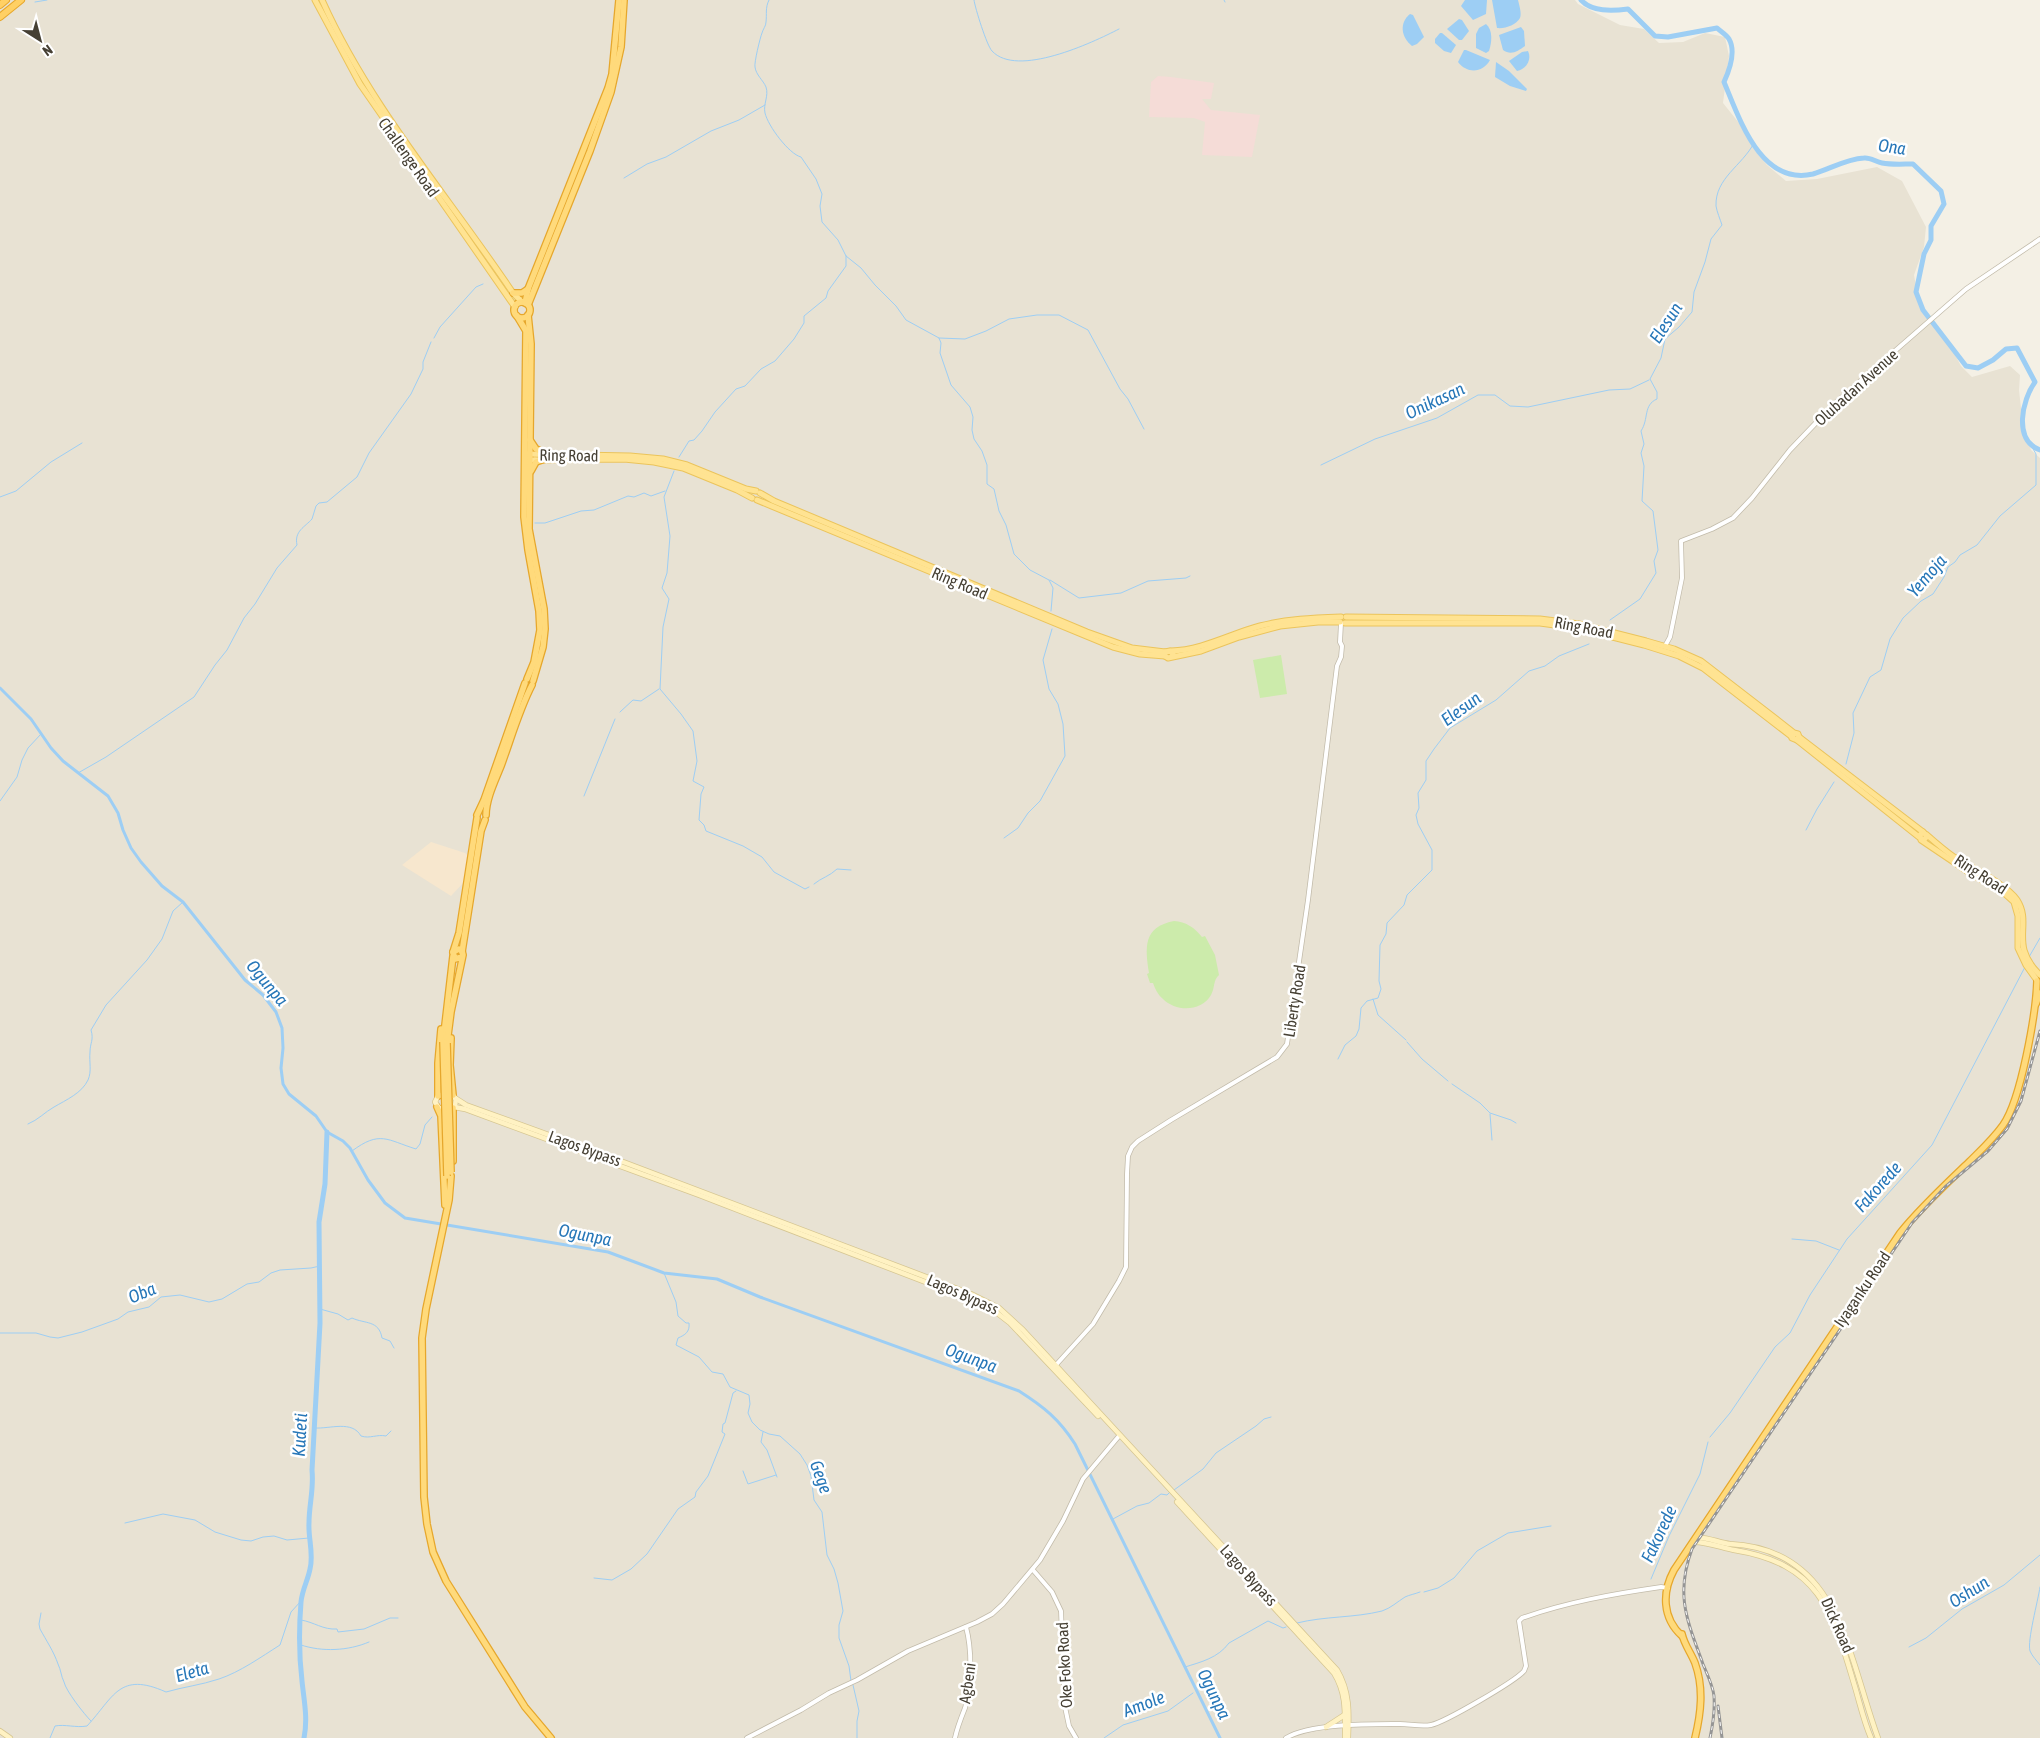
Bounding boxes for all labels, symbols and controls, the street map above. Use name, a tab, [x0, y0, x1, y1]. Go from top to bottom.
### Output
north arrow	[15, 15, 65, 65]
text: N	[40, 42, 56, 59]
street label: Challenge Road	[374, 114, 443, 201]
water label: Ona	[1877, 134, 1908, 159]
water label: Elesun	[1645, 298, 1687, 347]
street label: Olubadan Avenue	[1811, 345, 1901, 429]
water label: Onikasan	[1402, 378, 1468, 423]
street label: Ring Road	[539, 445, 599, 466]
water label: Yemoja	[1903, 550, 1951, 601]
street label: Ring Road	[929, 563, 991, 604]
street label: Ring Road	[1553, 613, 1615, 642]
water label: Elesun	[1437, 687, 1485, 730]
street label: Ring Road	[1951, 850, 2011, 898]
water label: Ogunpa	[242, 956, 293, 1010]
street label: Liberty Road	[1279, 963, 1310, 1039]
street label: Lagos Bypass	[546, 1127, 624, 1171]
water label: Fakorede	[1850, 1157, 1906, 1216]
water label: Ogunpa	[557, 1219, 614, 1250]
street label: Iyaganku Road	[1830, 1248, 1895, 1331]
street label: Lagos Bypass	[924, 1270, 1002, 1319]
water label: Oba	[125, 1277, 159, 1307]
water label: Ogunpa	[943, 1339, 1000, 1377]
water label: Kudeti	[288, 1413, 311, 1457]
water label: Gege	[806, 1457, 837, 1496]
water label: Fakorede	[1636, 1502, 1681, 1566]
street label: Lagos Bypass	[1216, 1541, 1281, 1610]
water label: Oshun	[1945, 1571, 1993, 1612]
street label: Dick Road	[1818, 1595, 1858, 1655]
street label: Oke Foko Road	[1053, 1622, 1075, 1708]
water label: Eleta	[173, 1657, 212, 1686]
street label: Agbeni	[955, 1661, 980, 1705]
water label: Ogunpa	[1193, 1665, 1236, 1723]
water label: Amole	[1119, 1686, 1168, 1721]

